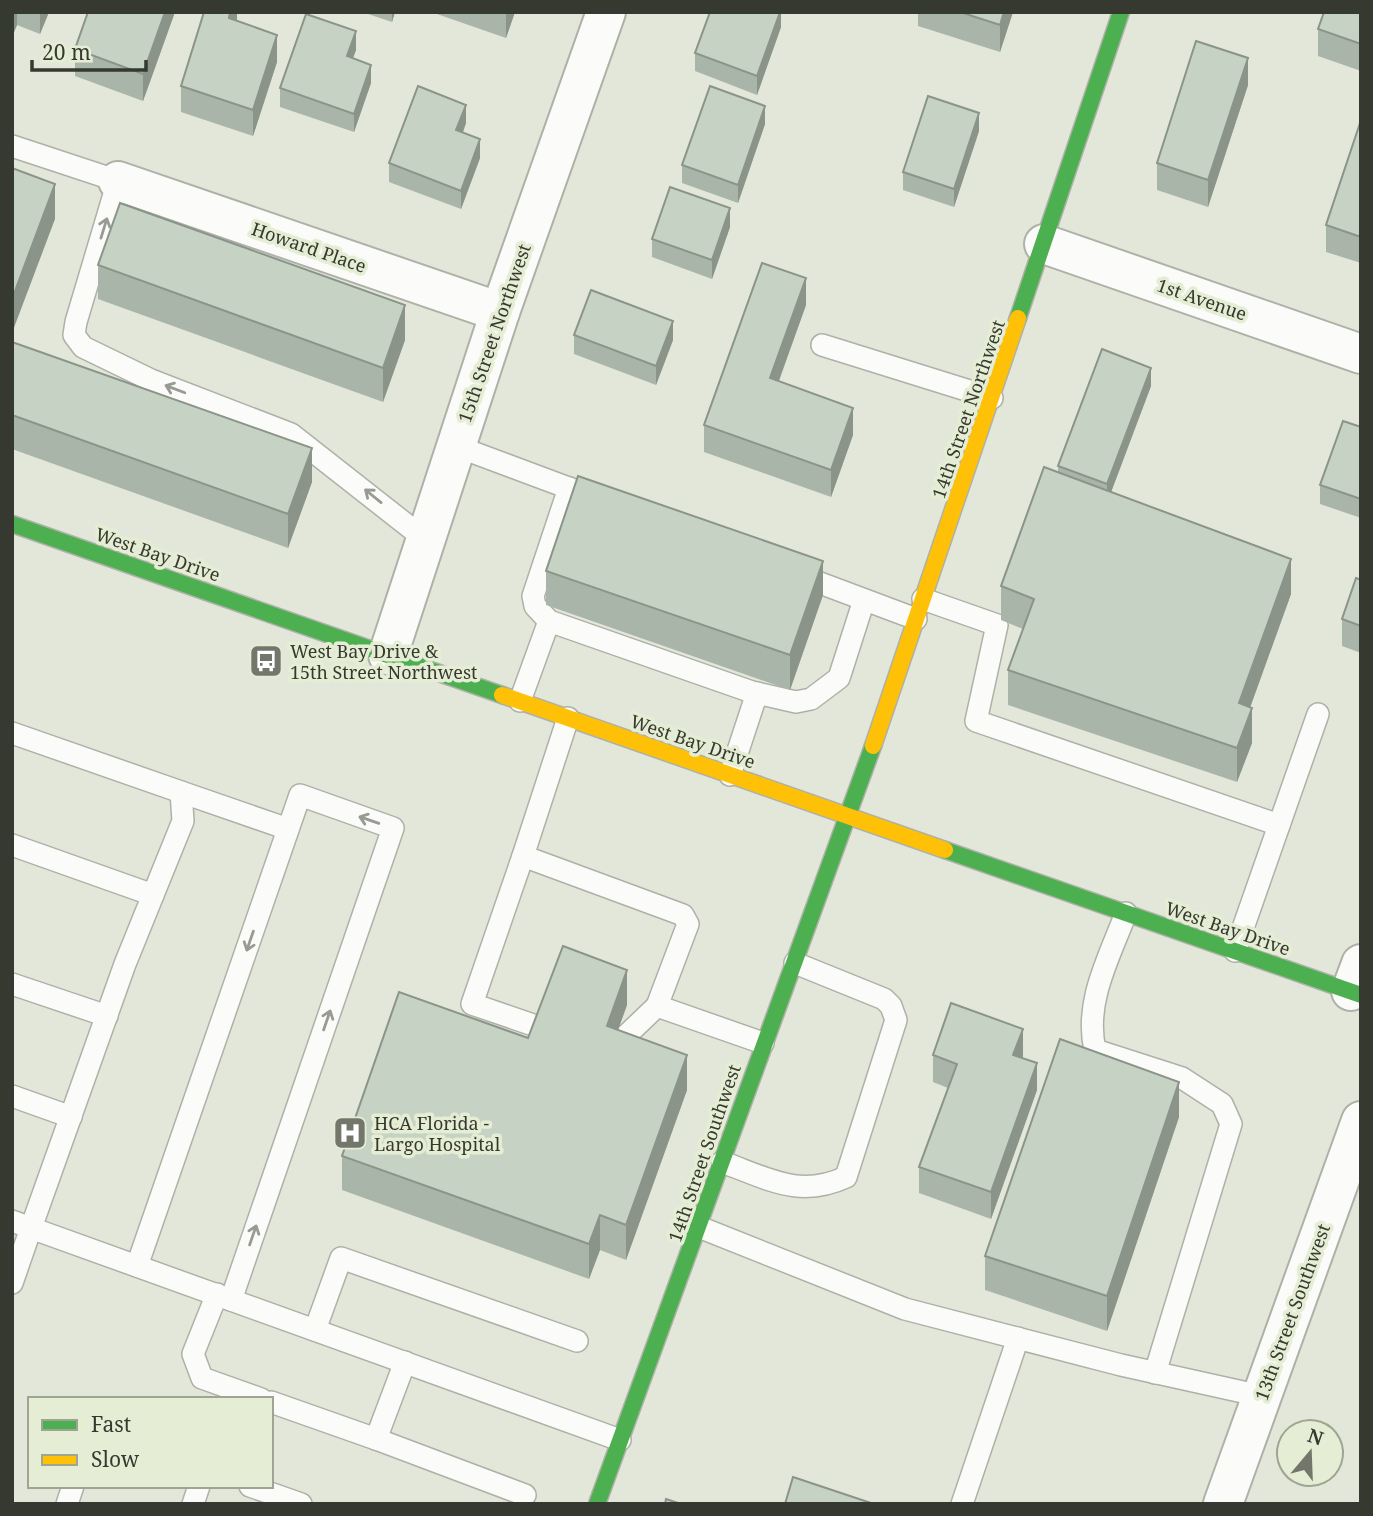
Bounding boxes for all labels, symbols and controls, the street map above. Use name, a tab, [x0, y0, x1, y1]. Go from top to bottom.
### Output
scale bar	[32, 28, 145, 72]
text: 20 m	[42, 38, 91, 66]
street label: Howard Place	[249, 216, 369, 278]
one-way arrow	[98, 217, 111, 239]
street label: 15th Street Northwest	[452, 240, 536, 426]
street label: 1st Avenue	[1154, 272, 1250, 326]
street label: 14th Street Northwest	[926, 316, 1010, 502]
one-way arrow	[164, 382, 186, 395]
one-way arrow	[364, 489, 382, 504]
street label: West Bay Drive	[92, 521, 224, 587]
place label: West Bay Drive & 15th Street Northwest	[290, 639, 477, 684]
bus stop icon: West Bay Drive & 15th Street Northwest	[247, 642, 285, 680]
street label: West Bay Drive	[627, 708, 759, 774]
one-way arrow	[359, 813, 381, 825]
street label: West Bay Drive	[1162, 895, 1294, 961]
one-way arrow	[243, 930, 256, 952]
one-way arrow	[322, 1009, 334, 1031]
street label: 14th Street Southwest	[662, 1061, 746, 1245]
place label: HCA Florida - Largo Hospital	[374, 1111, 501, 1156]
hospital icon: HCA Florida - Largo Hospital	[331, 1114, 369, 1152]
street label: 13th Street Southwest	[1249, 1220, 1335, 1404]
one-way arrow	[248, 1225, 260, 1247]
legend	[28, 1397, 273, 1488]
text: Fast	[91, 1410, 131, 1438]
north arrow	[1275, 1418, 1345, 1488]
text: N	[1304, 1422, 1327, 1452]
text: Slow	[91, 1445, 140, 1473]

